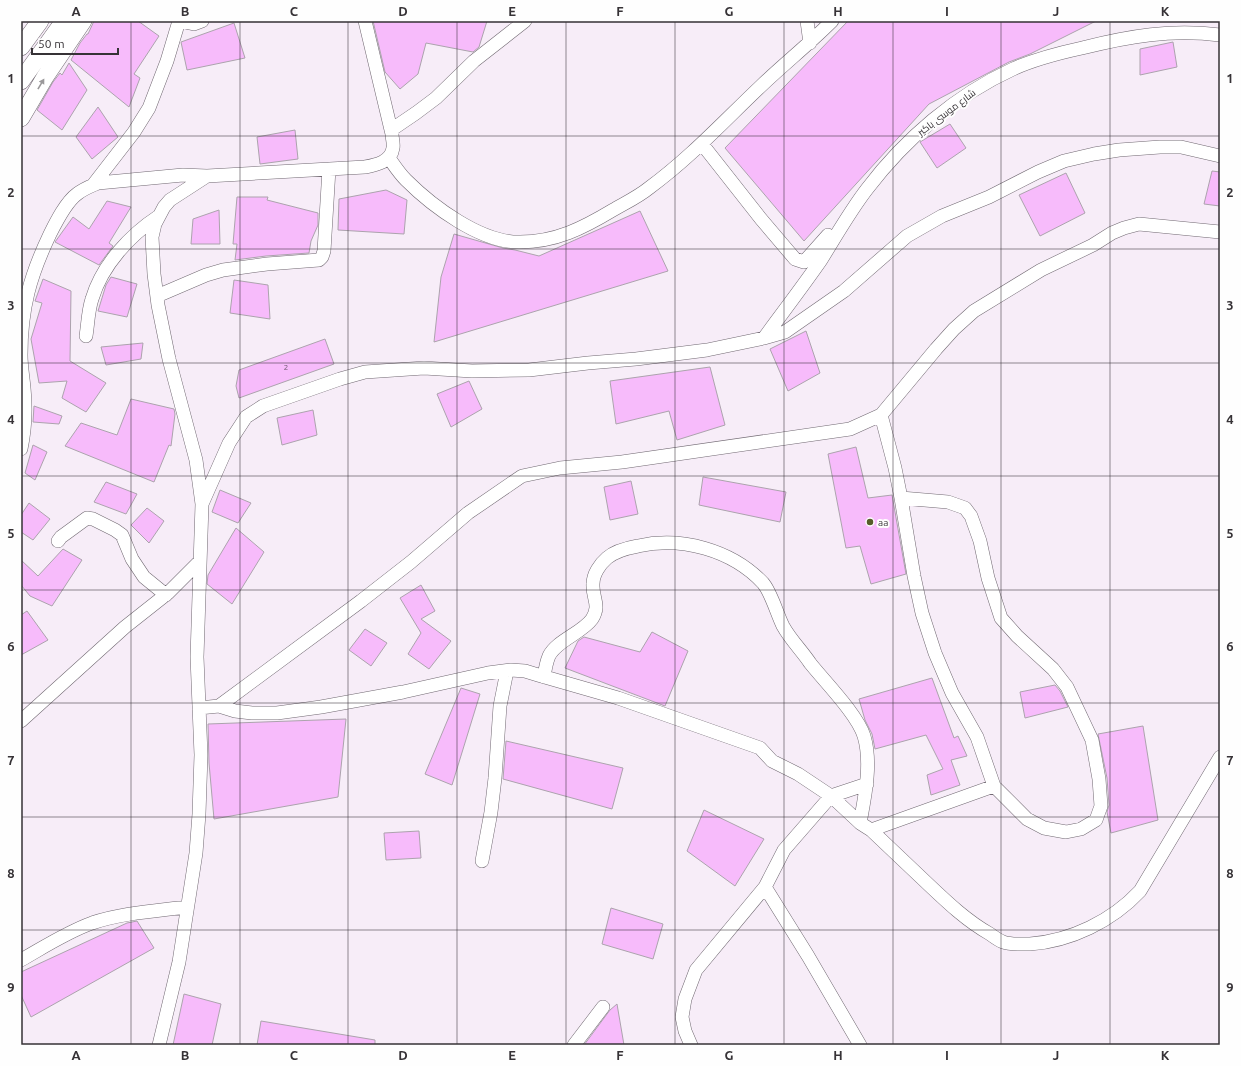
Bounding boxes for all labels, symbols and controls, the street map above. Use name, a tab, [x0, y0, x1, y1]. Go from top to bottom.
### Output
text: A	[71, 4, 81, 18]
text: B	[181, 4, 190, 18]
text: C	[290, 4, 299, 18]
text: D	[398, 4, 408, 18]
text: E	[508, 4, 516, 18]
text: F	[616, 4, 624, 18]
text: G	[725, 4, 734, 18]
text: H	[833, 4, 843, 18]
text: I	[945, 4, 949, 18]
text: J	[1053, 4, 1059, 18]
text: K	[1161, 4, 1170, 18]
scale bar	[32, 30, 118, 56]
text: 50 m	[38, 37, 65, 50]
text: 1	[7, 71, 15, 85]
text: 1	[1226, 71, 1234, 85]
one-way arrow	[37, 79, 45, 89]
street label: شارع موسى باكير	[914, 87, 978, 139]
text: 2	[7, 185, 15, 199]
text: 2	[1226, 185, 1234, 199]
text: 3	[7, 298, 15, 312]
text: 3	[1226, 298, 1234, 312]
house number: 2	[284, 363, 288, 372]
text: 4	[7, 412, 15, 426]
text: 4	[1226, 412, 1234, 426]
marker: aa	[865, 517, 875, 527]
place label: aa	[878, 517, 888, 528]
text: 5	[7, 526, 15, 540]
text: 5	[1226, 526, 1234, 540]
text: 6	[7, 639, 15, 653]
text: 6	[1226, 639, 1234, 653]
text: 7	[7, 753, 15, 767]
text: 7	[1226, 753, 1234, 767]
text: 8	[7, 866, 15, 880]
text: 8	[1226, 866, 1234, 880]
text: 9	[7, 980, 15, 994]
text: 9	[1226, 980, 1234, 994]
text: A	[71, 1048, 81, 1062]
text: B	[181, 1048, 190, 1062]
text: C	[290, 1048, 299, 1062]
text: D	[398, 1048, 408, 1062]
text: E	[508, 1048, 516, 1062]
text: F	[616, 1048, 624, 1062]
text: G	[725, 1048, 734, 1062]
text: H	[833, 1048, 843, 1062]
text: I	[945, 1048, 949, 1062]
text: J	[1053, 1048, 1059, 1062]
text: K	[1161, 1048, 1170, 1062]

